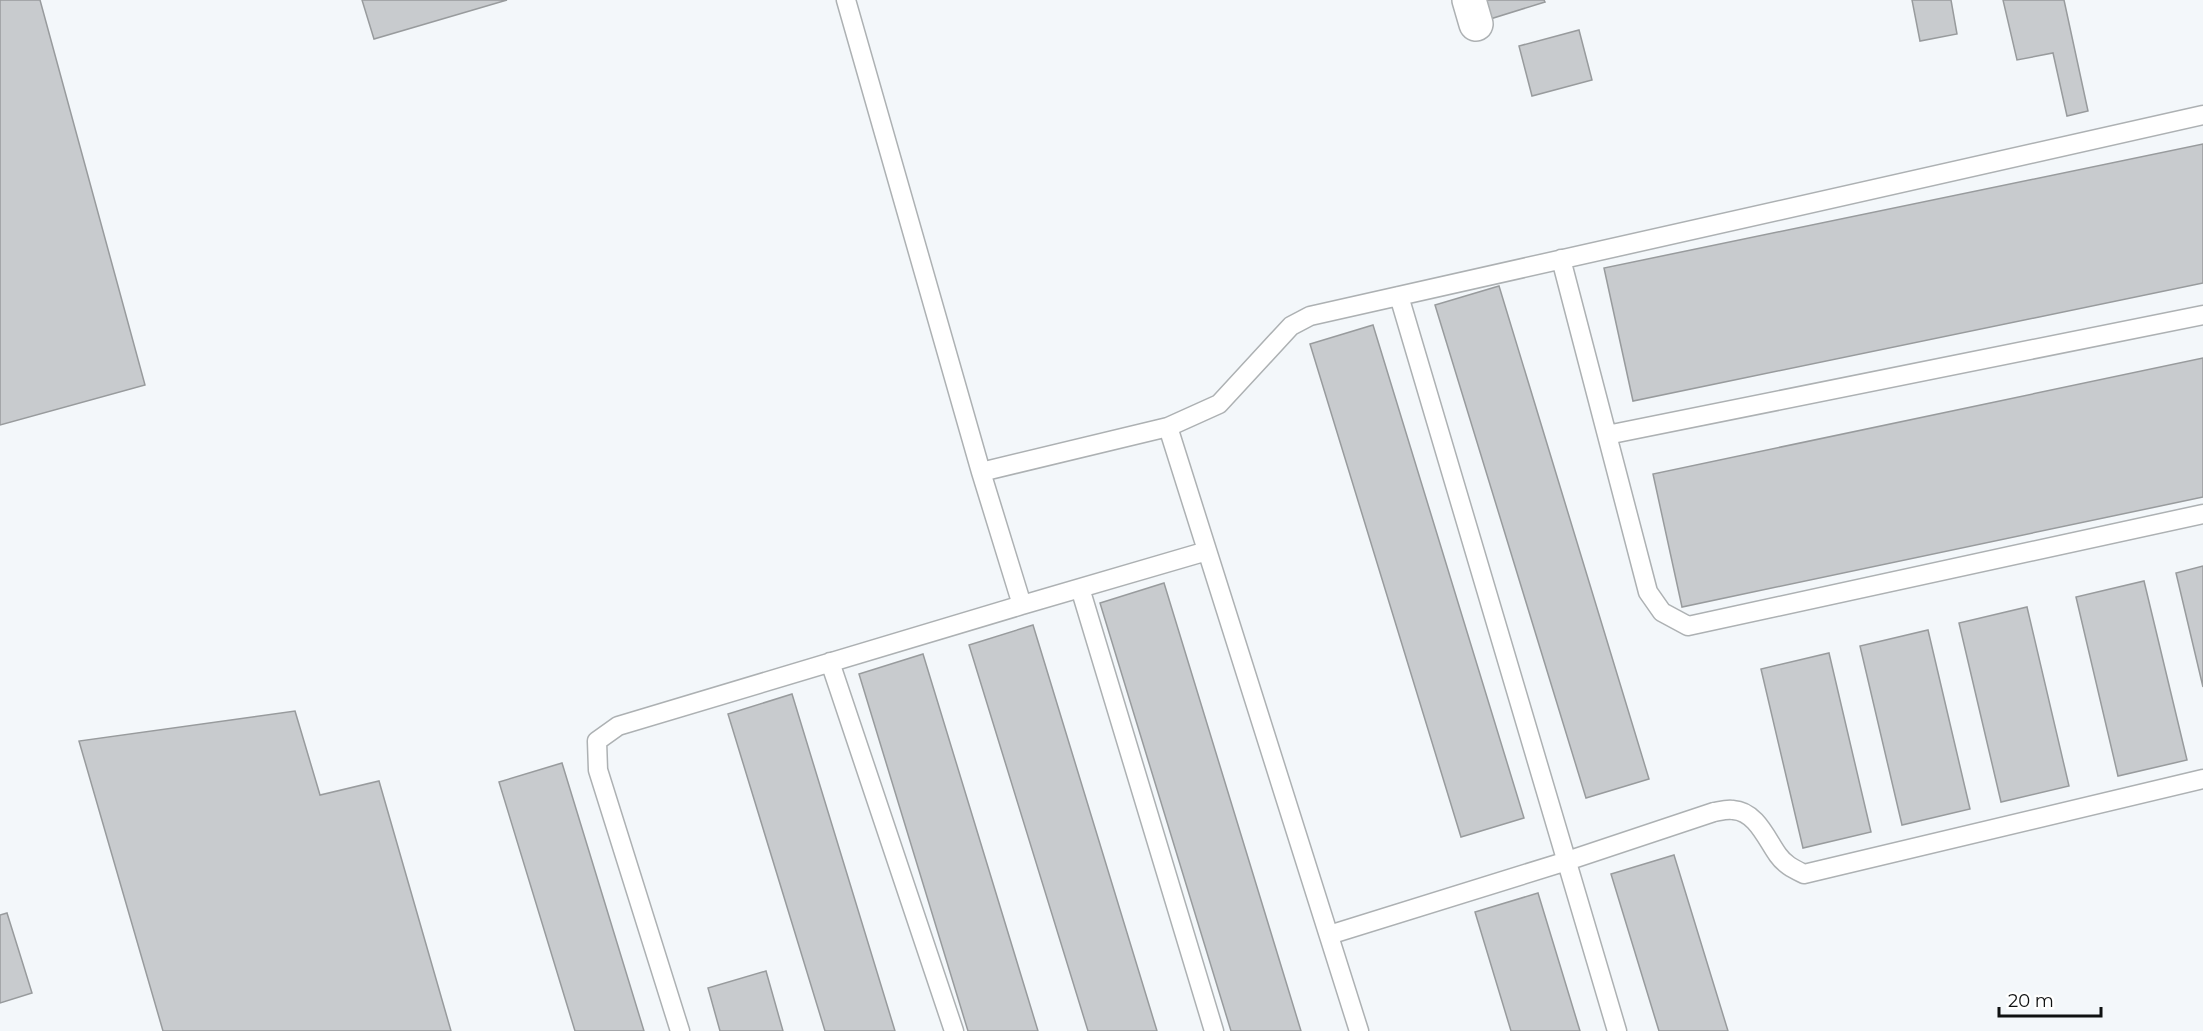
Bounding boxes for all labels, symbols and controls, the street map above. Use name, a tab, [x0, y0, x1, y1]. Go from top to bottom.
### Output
scale bar	[1999, 980, 2101, 1018]
text: 20 m	[2008, 990, 2054, 1012]

